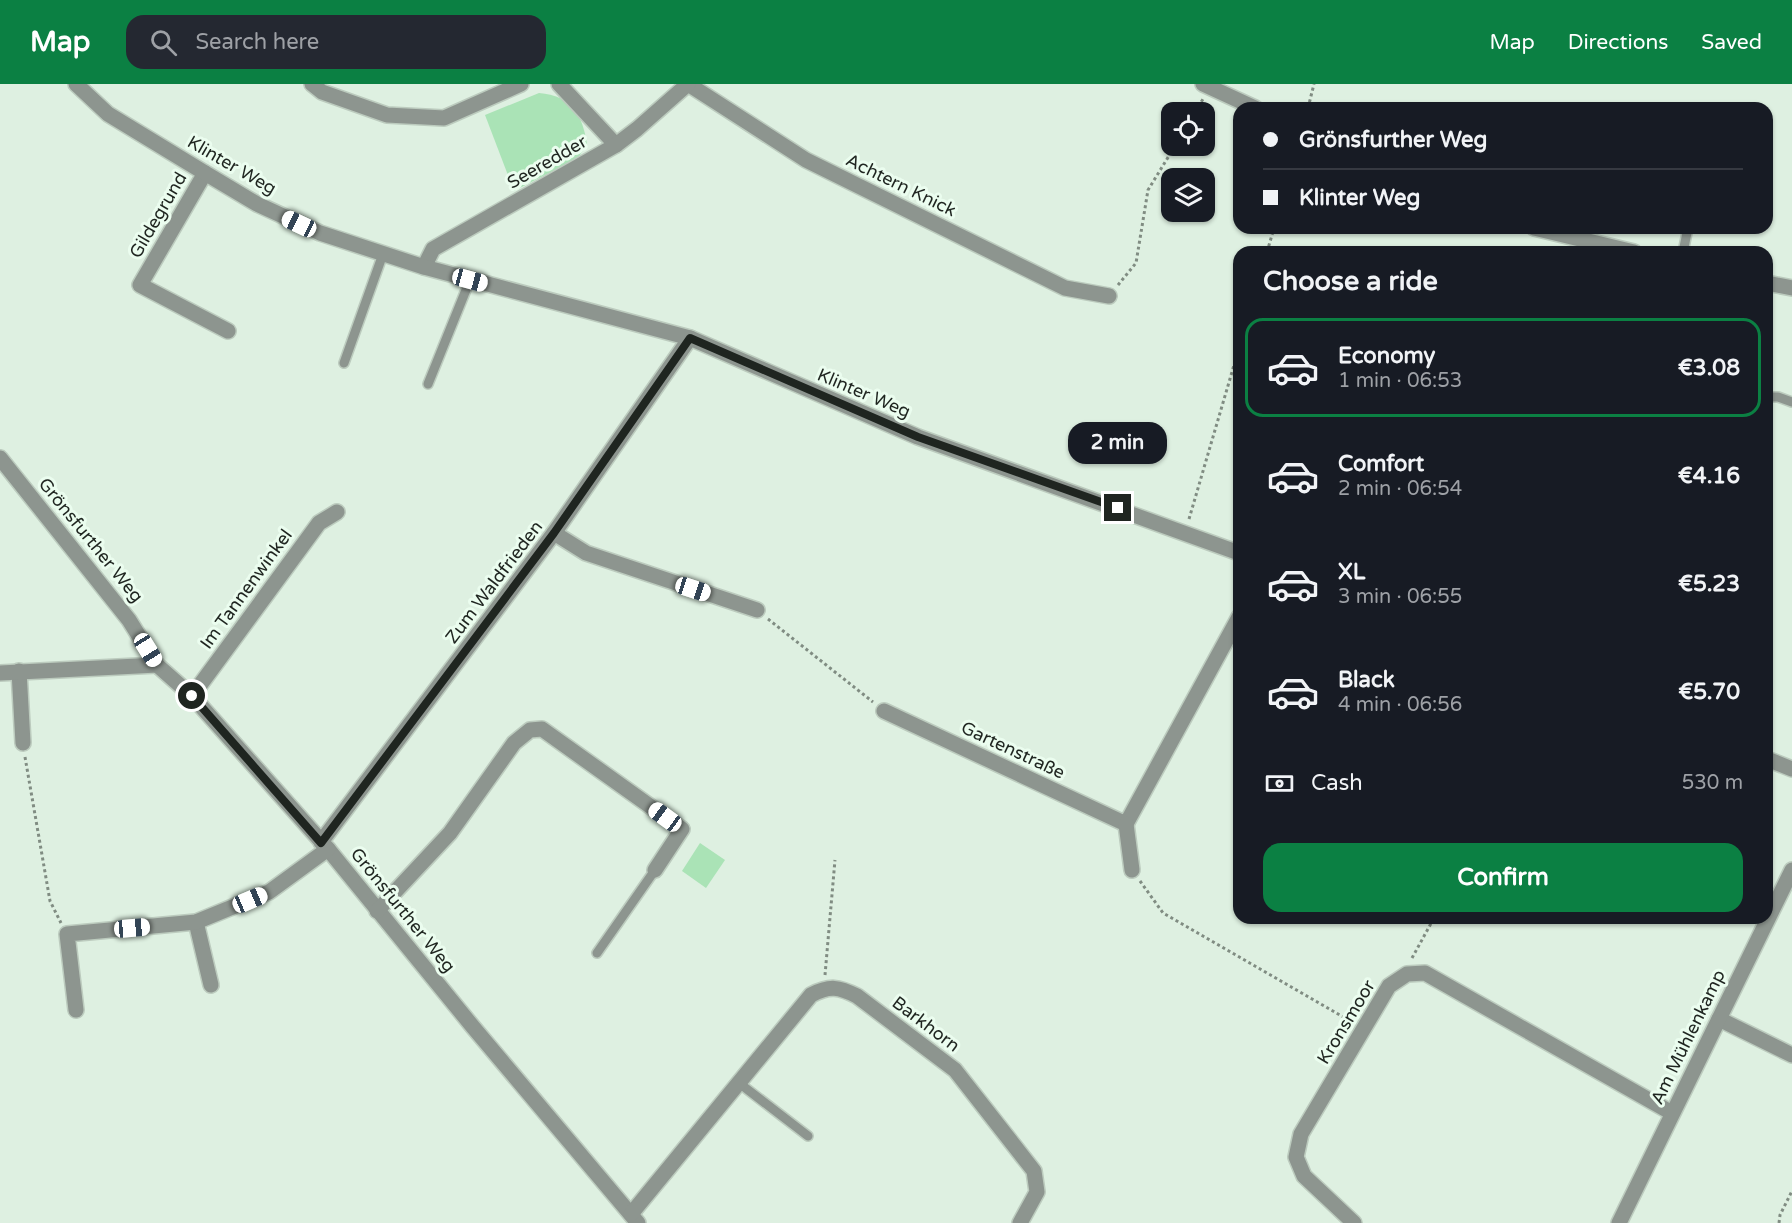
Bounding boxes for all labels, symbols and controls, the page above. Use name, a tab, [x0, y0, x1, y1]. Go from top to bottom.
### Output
search box	[126, 15, 546, 69]
text: Map	[30, 25, 90, 59]
icon: search	[147, 26, 180, 59]
text: Search here	[195, 29, 319, 55]
text: Map	[1489, 30, 1535, 55]
text: Directions	[1568, 30, 1668, 55]
text: Saved	[1701, 30, 1762, 55]
map controls	[1161, 102, 1215, 222]
button: locate	[1161, 102, 1215, 156]
text: Grönsfurther Weg	[1299, 127, 1487, 153]
street label: Seeredder	[503, 130, 591, 194]
street label: Klinter Weg	[184, 131, 280, 199]
street label: Achtern Knick	[842, 149, 960, 221]
street label: Gildegrund	[125, 168, 191, 262]
button: layers	[1161, 168, 1215, 222]
text: Klinter Weg	[1299, 185, 1420, 211]
car	[279, 208, 319, 240]
text: Choose a ride	[1263, 265, 1438, 298]
car	[450, 267, 490, 293]
icon: car	[1266, 341, 1320, 395]
text: Economy	[1338, 343, 1435, 369]
text: €3.08	[1678, 355, 1740, 381]
street label: Klinter Weg	[814, 363, 914, 423]
text: 1 min · 06:53	[1338, 369, 1462, 393]
callout: 2 min	[1068, 421, 1168, 463]
text: 2 min	[1091, 431, 1144, 455]
icon: car	[1266, 449, 1320, 503]
text: Comfort	[1338, 451, 1424, 477]
text: €4.16	[1678, 463, 1740, 489]
street label: Grönsfurther Weg	[34, 473, 148, 607]
text: 2 min · 06:54	[1338, 477, 1462, 501]
route end	[1104, 494, 1131, 521]
street label: Zum Waldfrieden	[441, 516, 547, 648]
street label: Im Tannenwinkel	[195, 525, 297, 653]
icon: car	[1266, 557, 1320, 611]
text: XL	[1338, 559, 1365, 585]
text: €5.23	[1678, 571, 1740, 597]
car	[673, 575, 713, 603]
text: 3 min · 06:55	[1338, 585, 1462, 609]
car	[131, 630, 165, 670]
icon: car	[1266, 665, 1320, 719]
text: Black	[1338, 667, 1395, 693]
text: €5.70	[1678, 679, 1740, 705]
route start	[178, 682, 205, 709]
text: 4 min · 06:56	[1338, 693, 1462, 717]
street label: Gartenstraße	[958, 716, 1068, 784]
icon: cash	[1263, 767, 1296, 800]
text: Cash	[1311, 770, 1363, 796]
text: 530 m	[1682, 771, 1743, 795]
car	[645, 799, 685, 835]
street label: Grönsfurther Weg	[346, 843, 460, 977]
button: Confirm	[1263, 843, 1743, 912]
car	[230, 885, 270, 915]
car	[113, 917, 151, 939]
street label: Am Mühlenkamp	[1646, 966, 1730, 1108]
street label: Kronsmoor	[1312, 976, 1380, 1068]
street label: Barkhorn	[888, 991, 964, 1057]

